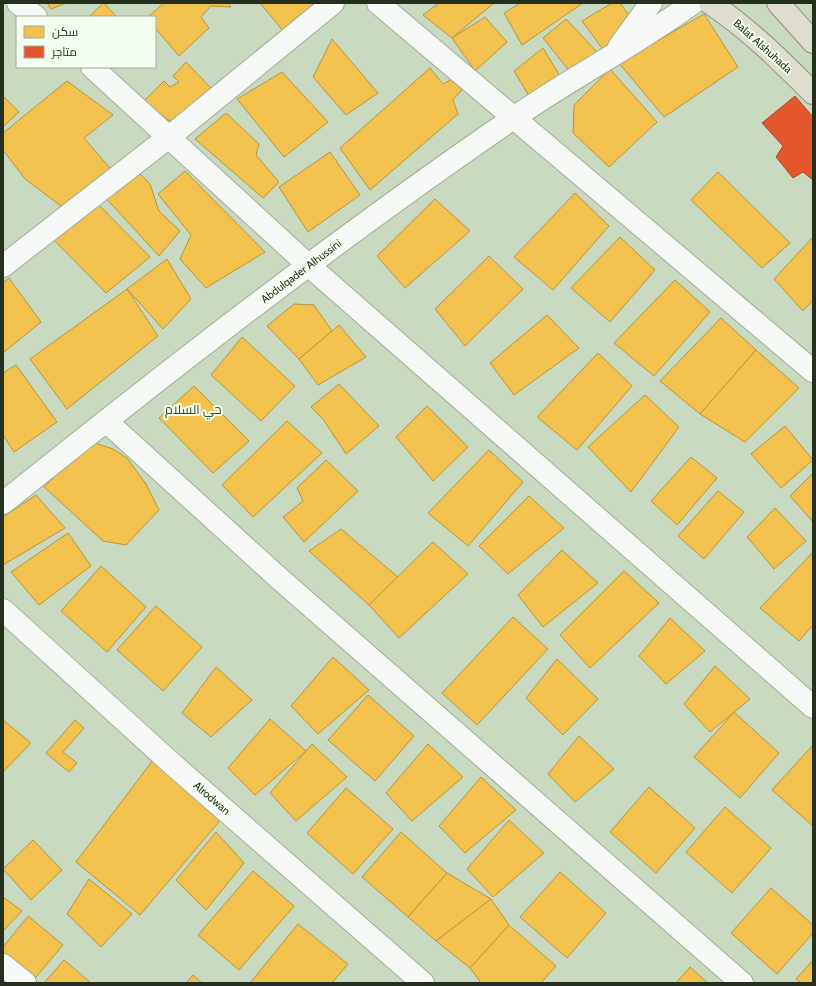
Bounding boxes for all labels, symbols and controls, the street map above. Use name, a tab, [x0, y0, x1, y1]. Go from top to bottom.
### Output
legend	[16, 16, 156, 68]
street label: Balat Alshuhada	[731, 16, 796, 76]
text: سكن	[52, 24, 78, 39]
text: متاجر	[51, 44, 77, 59]
street label: Abdulqader Alhussini	[258, 236, 344, 306]
district label: حي السلام	[165, 401, 221, 420]
street label: Alrodwan	[191, 778, 233, 818]

